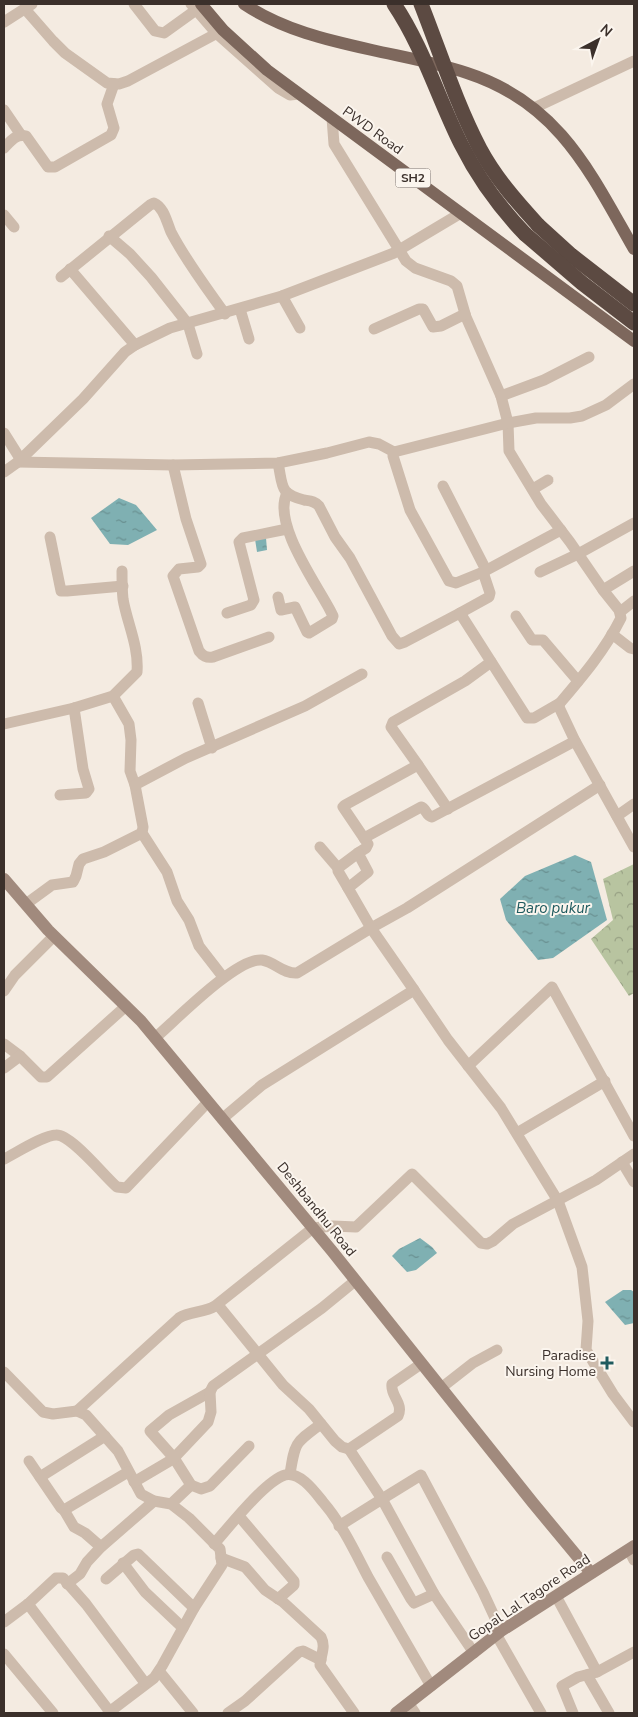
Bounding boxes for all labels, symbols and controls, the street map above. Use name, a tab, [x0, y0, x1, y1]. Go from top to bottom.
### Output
north arrow	[573, 15, 623, 65]
text: N	[596, 20, 616, 41]
street label: PWD Road	[338, 102, 407, 159]
road number: SH2	[396, 168, 430, 188]
water label: Baro pukur	[516, 898, 591, 918]
street label: Deshbandhu Road	[273, 1158, 361, 1260]
place label: Paradise Nursing Home	[505, 1346, 596, 1381]
marker: Paradise Nursing Home	[600, 1356, 614, 1370]
street label: Gopal Lal Tagore Road	[465, 1549, 594, 1645]

